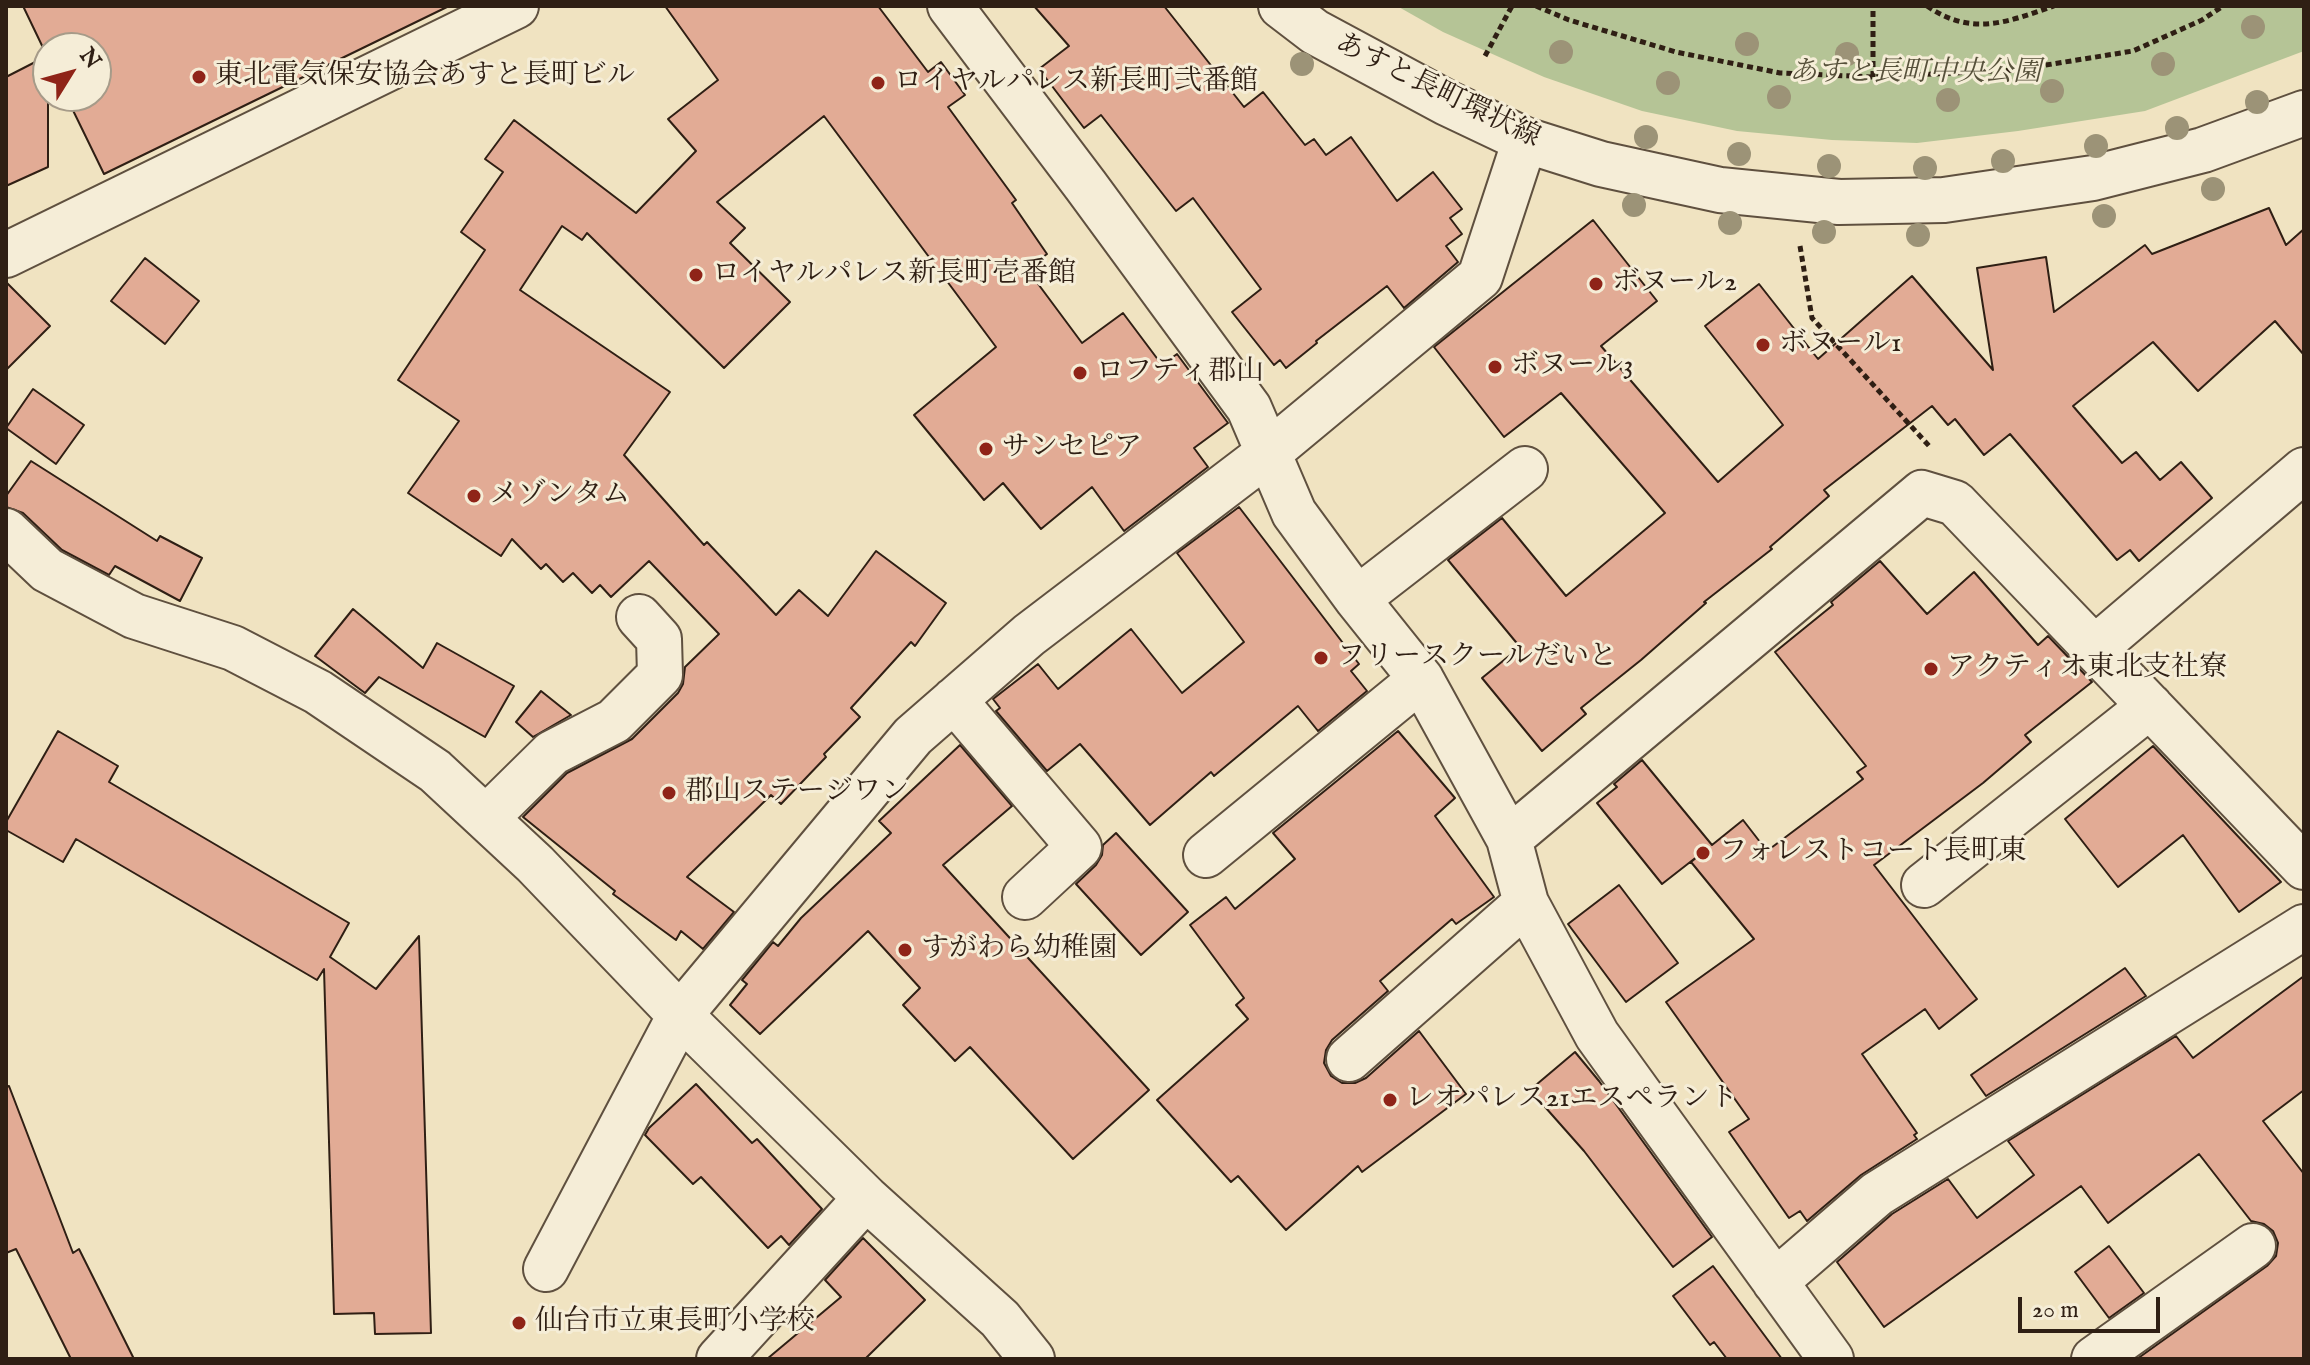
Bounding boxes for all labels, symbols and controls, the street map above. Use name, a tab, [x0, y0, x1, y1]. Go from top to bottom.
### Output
street label: あすと長町環状線	[1329, 28, 1545, 156]
north arrow	[32, 32, 112, 112]
text: N	[73, 43, 106, 75]
park label: あすと長町中央公園	[1789, 57, 2041, 91]
place label: 東北電気保安協会あすと長町ビル	[215, 60, 635, 94]
place label: ロイヤルパレス新長町弐番館	[894, 66, 1258, 100]
marker: 東北電気保安協会あすと長町ビル	[190, 68, 208, 86]
marker: ロイヤルパレス新長町弐番館	[869, 74, 887, 92]
place label: ロイヤルパレス新長町壱番館	[712, 258, 1076, 292]
marker: ロイヤルパレス新長町壱番館	[687, 266, 705, 284]
place label: ボヌール2	[1612, 267, 1737, 301]
marker: ボヌール2	[1587, 275, 1605, 293]
place label: ボヌール1	[1779, 328, 1901, 362]
marker: ボヌール1	[1754, 336, 1772, 354]
place label: ボヌール3	[1511, 350, 1633, 384]
place label: ロフティ郡山	[1096, 356, 1264, 390]
marker: ボヌール3	[1486, 358, 1504, 376]
marker: ロフティ郡山	[1071, 364, 1089, 382]
place label: サンセピア	[1002, 432, 1142, 466]
marker: サンセピア	[977, 440, 995, 458]
place label: メゾンタム	[490, 479, 630, 513]
marker: メゾンタム	[465, 487, 483, 505]
place label: フリースクールだいと	[1337, 641, 1617, 675]
marker: フリースクールだいと	[1312, 649, 1330, 667]
place label: アクティオ東北支社寮	[1947, 652, 2227, 686]
marker: アクティオ東北支社寮	[1922, 660, 1940, 678]
place label: 郡山ステージワン	[685, 776, 909, 810]
marker: 郡山ステージワン	[660, 784, 678, 802]
place label: フォレストコート長町東	[1719, 836, 2027, 870]
marker: フォレストコート長町東	[1694, 844, 1712, 862]
place label: すがわら幼稚園	[921, 933, 1117, 967]
marker: すがわら幼稚園	[896, 941, 914, 959]
place label: レオパレス21エスペラント	[1406, 1083, 1738, 1117]
marker: レオパレス21エスペラント	[1381, 1091, 1399, 1109]
scale bar	[2022, 1281, 2164, 1331]
text: 20 m	[2032, 1295, 2079, 1326]
place label: 仙台市立東長町小学校	[535, 1306, 815, 1340]
marker: 仙台市立東長町小学校	[510, 1314, 528, 1332]

